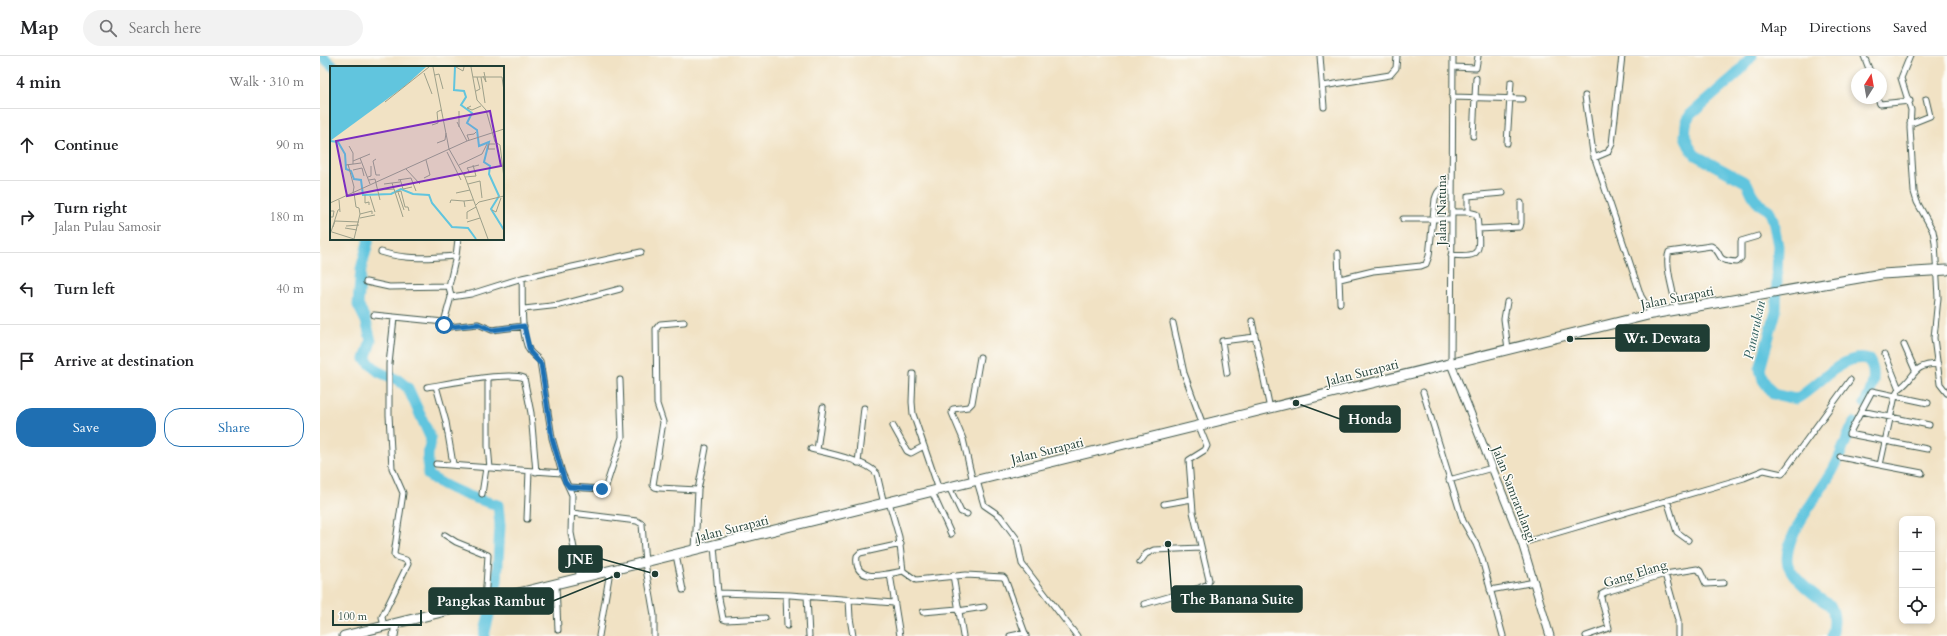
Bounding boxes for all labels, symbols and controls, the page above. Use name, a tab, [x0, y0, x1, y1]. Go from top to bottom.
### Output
search box	[83, 10, 363, 46]
text: Map	[20, 15, 59, 41]
icon: search	[97, 17, 119, 39]
text: Search here	[129, 18, 201, 38]
text: Map	[1761, 18, 1787, 37]
text: Directions	[1809, 18, 1871, 37]
text: Saved	[1893, 18, 1927, 37]
inset map	[330, 66, 504, 240]
north arrow	[1851, 68, 1887, 104]
text: 4 min	[16, 71, 61, 94]
text: Walk · 310 m	[229, 73, 304, 91]
icon: ahead	[16, 134, 38, 156]
text: Continue	[54, 135, 119, 155]
text: 90 m	[276, 136, 304, 154]
street label: Jalan Natuna	[1433, 174, 1451, 247]
text: Turn right	[54, 198, 127, 218]
icon: right	[16, 206, 38, 228]
text: 180 m	[270, 208, 304, 226]
text: Jalan Pulau Samosir	[54, 218, 161, 236]
icon: left	[16, 278, 38, 300]
text: Turn left	[54, 279, 115, 299]
text: 40 m	[276, 280, 304, 298]
street label: Jalan Surapati	[1637, 282, 1716, 314]
water label: Panarukan	[1739, 299, 1770, 361]
route start	[435, 316, 453, 334]
callout: Wr. Dewata	[1616, 325, 1709, 351]
text: Wr. Dewata	[1622, 329, 1701, 348]
icon: arrive	[16, 350, 38, 372]
text: Arrive at destination	[54, 351, 194, 371]
street label: Jalan Surapati	[1322, 355, 1401, 391]
callout: Honda	[1340, 406, 1400, 432]
button: Save	[16, 408, 156, 447]
button: Share	[164, 408, 304, 447]
text: Honda	[1348, 410, 1392, 429]
street label: Jalan Surapati	[1007, 433, 1086, 469]
street label: Jalan Samratulangi	[1487, 442, 1541, 545]
route end	[593, 480, 611, 498]
street label: Jalan Surapati	[692, 511, 771, 547]
map controls	[1899, 516, 1935, 624]
button: +	[1899, 516, 1935, 552]
callout: JNE	[559, 546, 602, 572]
text: JNE	[565, 550, 593, 569]
button: −	[1899, 552, 1935, 588]
street label: Gang Elang	[1601, 556, 1670, 592]
callout: The Banana Suite	[1172, 586, 1302, 612]
callout: Pangkas Rambut	[429, 588, 553, 614]
button: locate	[1899, 588, 1935, 624]
text: The Banana Suite	[1180, 590, 1294, 609]
text: Pangkas Rambut	[437, 592, 545, 611]
scale bar	[332, 608, 422, 627]
text: 100 m	[338, 609, 367, 624]

